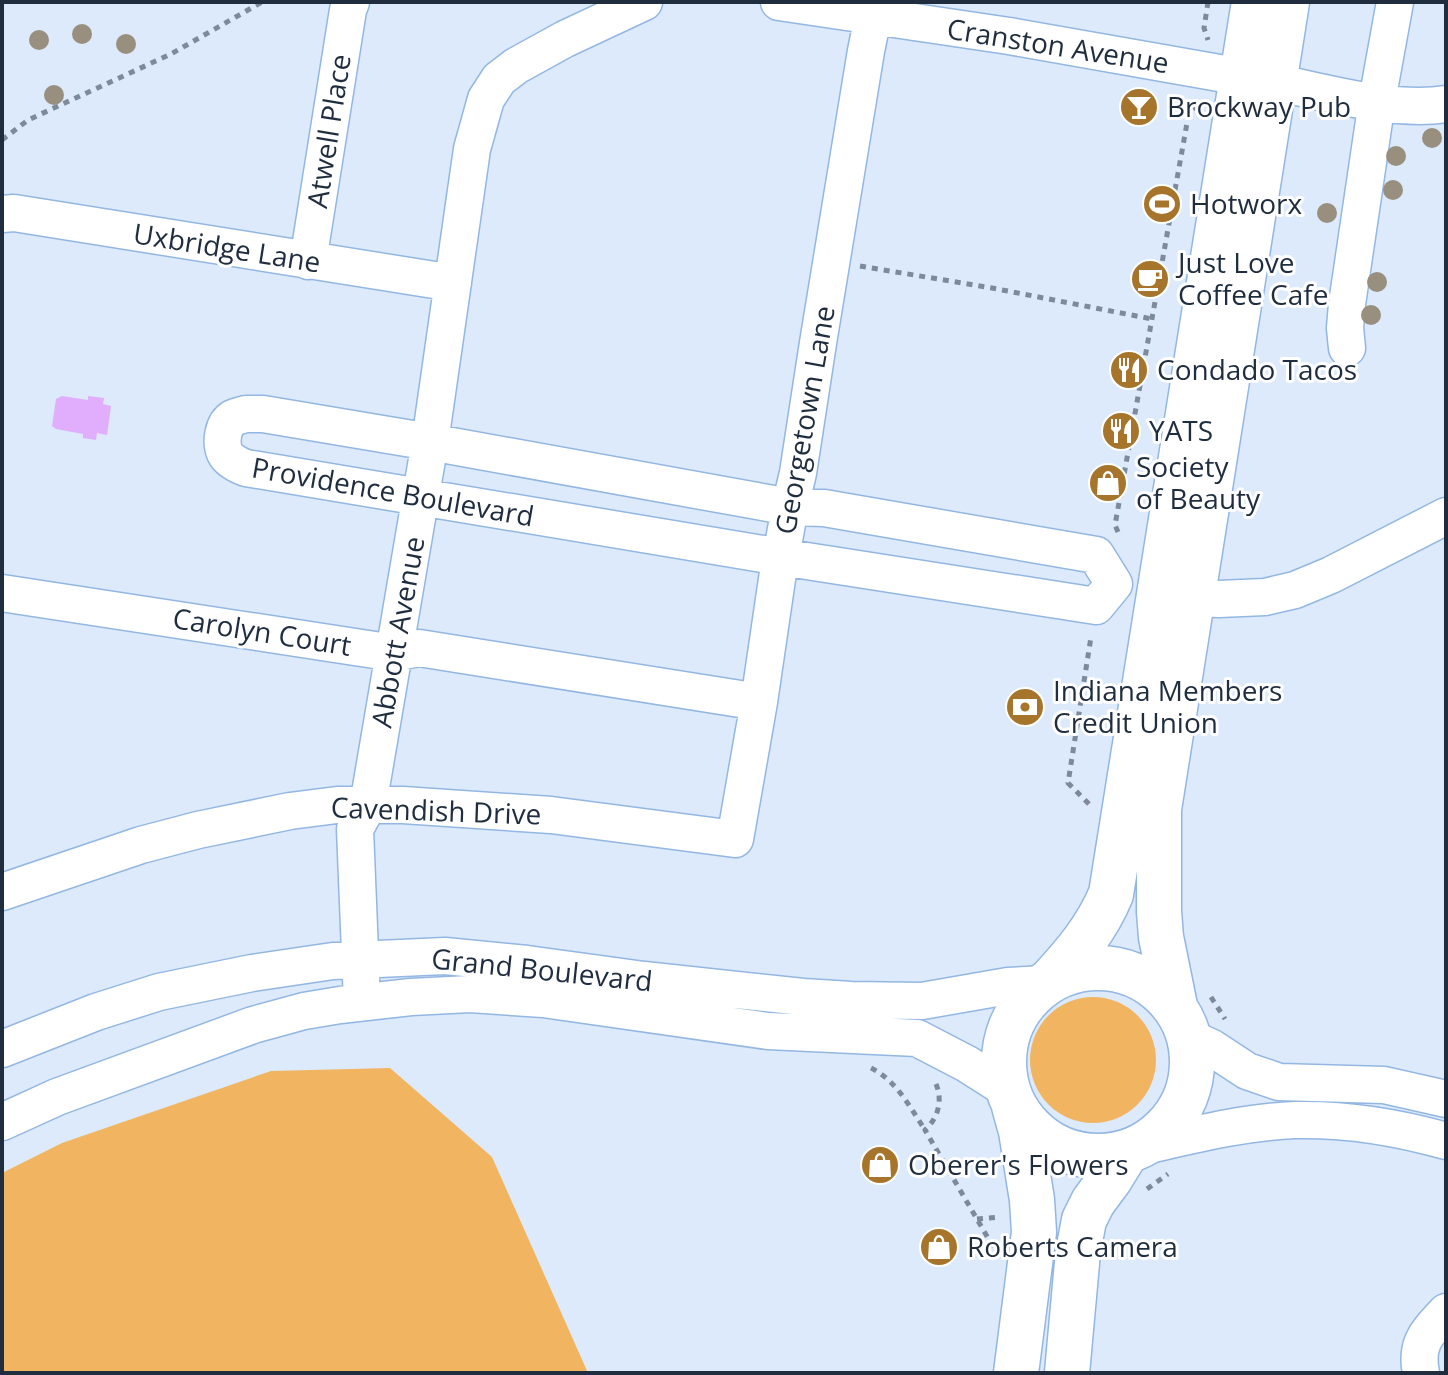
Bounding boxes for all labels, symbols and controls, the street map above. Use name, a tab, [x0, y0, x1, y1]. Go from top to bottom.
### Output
street label: Cranston Avenue	[945, 9, 1172, 81]
street label: Atwell Place	[297, 51, 359, 210]
bar icon: Brockway Pub	[1118, 86, 1160, 128]
place label: Brockway Pub	[1167, 87, 1351, 125]
sports icon: Hotworx	[1141, 183, 1183, 225]
place label: Hotworx	[1190, 184, 1302, 222]
street label: Uxbridge Lane	[131, 213, 324, 281]
place label: Just Love Coffee Cafe	[1175, 243, 1328, 313]
cafe icon: Just Love Coffee Cafe	[1129, 258, 1171, 300]
street label: Georgetown Lane	[765, 303, 843, 537]
restaurant icon: Condado Tacos	[1108, 349, 1150, 391]
place label: Condado Tacos	[1157, 350, 1357, 388]
restaurant icon: YATS	[1100, 410, 1142, 452]
place label: YATS	[1149, 411, 1213, 449]
place label: Society of Beauty	[1136, 447, 1261, 517]
street label: Providence Boulevard	[249, 448, 537, 535]
shop icon: Society of Beauty	[1087, 462, 1129, 504]
street label: Abbott Avenue	[362, 533, 433, 730]
street label: Carolyn Court	[170, 598, 354, 664]
place label: Indiana Members Credit Union	[1053, 671, 1282, 741]
bank icon: Indiana Members Credit Union	[1004, 686, 1046, 728]
street label: Cavendish Drive	[330, 787, 542, 833]
street label: Grand Boulevard	[430, 939, 654, 1000]
shop icon: Oberer's Flowers	[859, 1144, 901, 1186]
place label: Oberer's Flowers	[908, 1145, 1129, 1183]
shop icon: Roberts Camera	[918, 1226, 960, 1268]
place label: Roberts Camera	[967, 1227, 1178, 1265]

